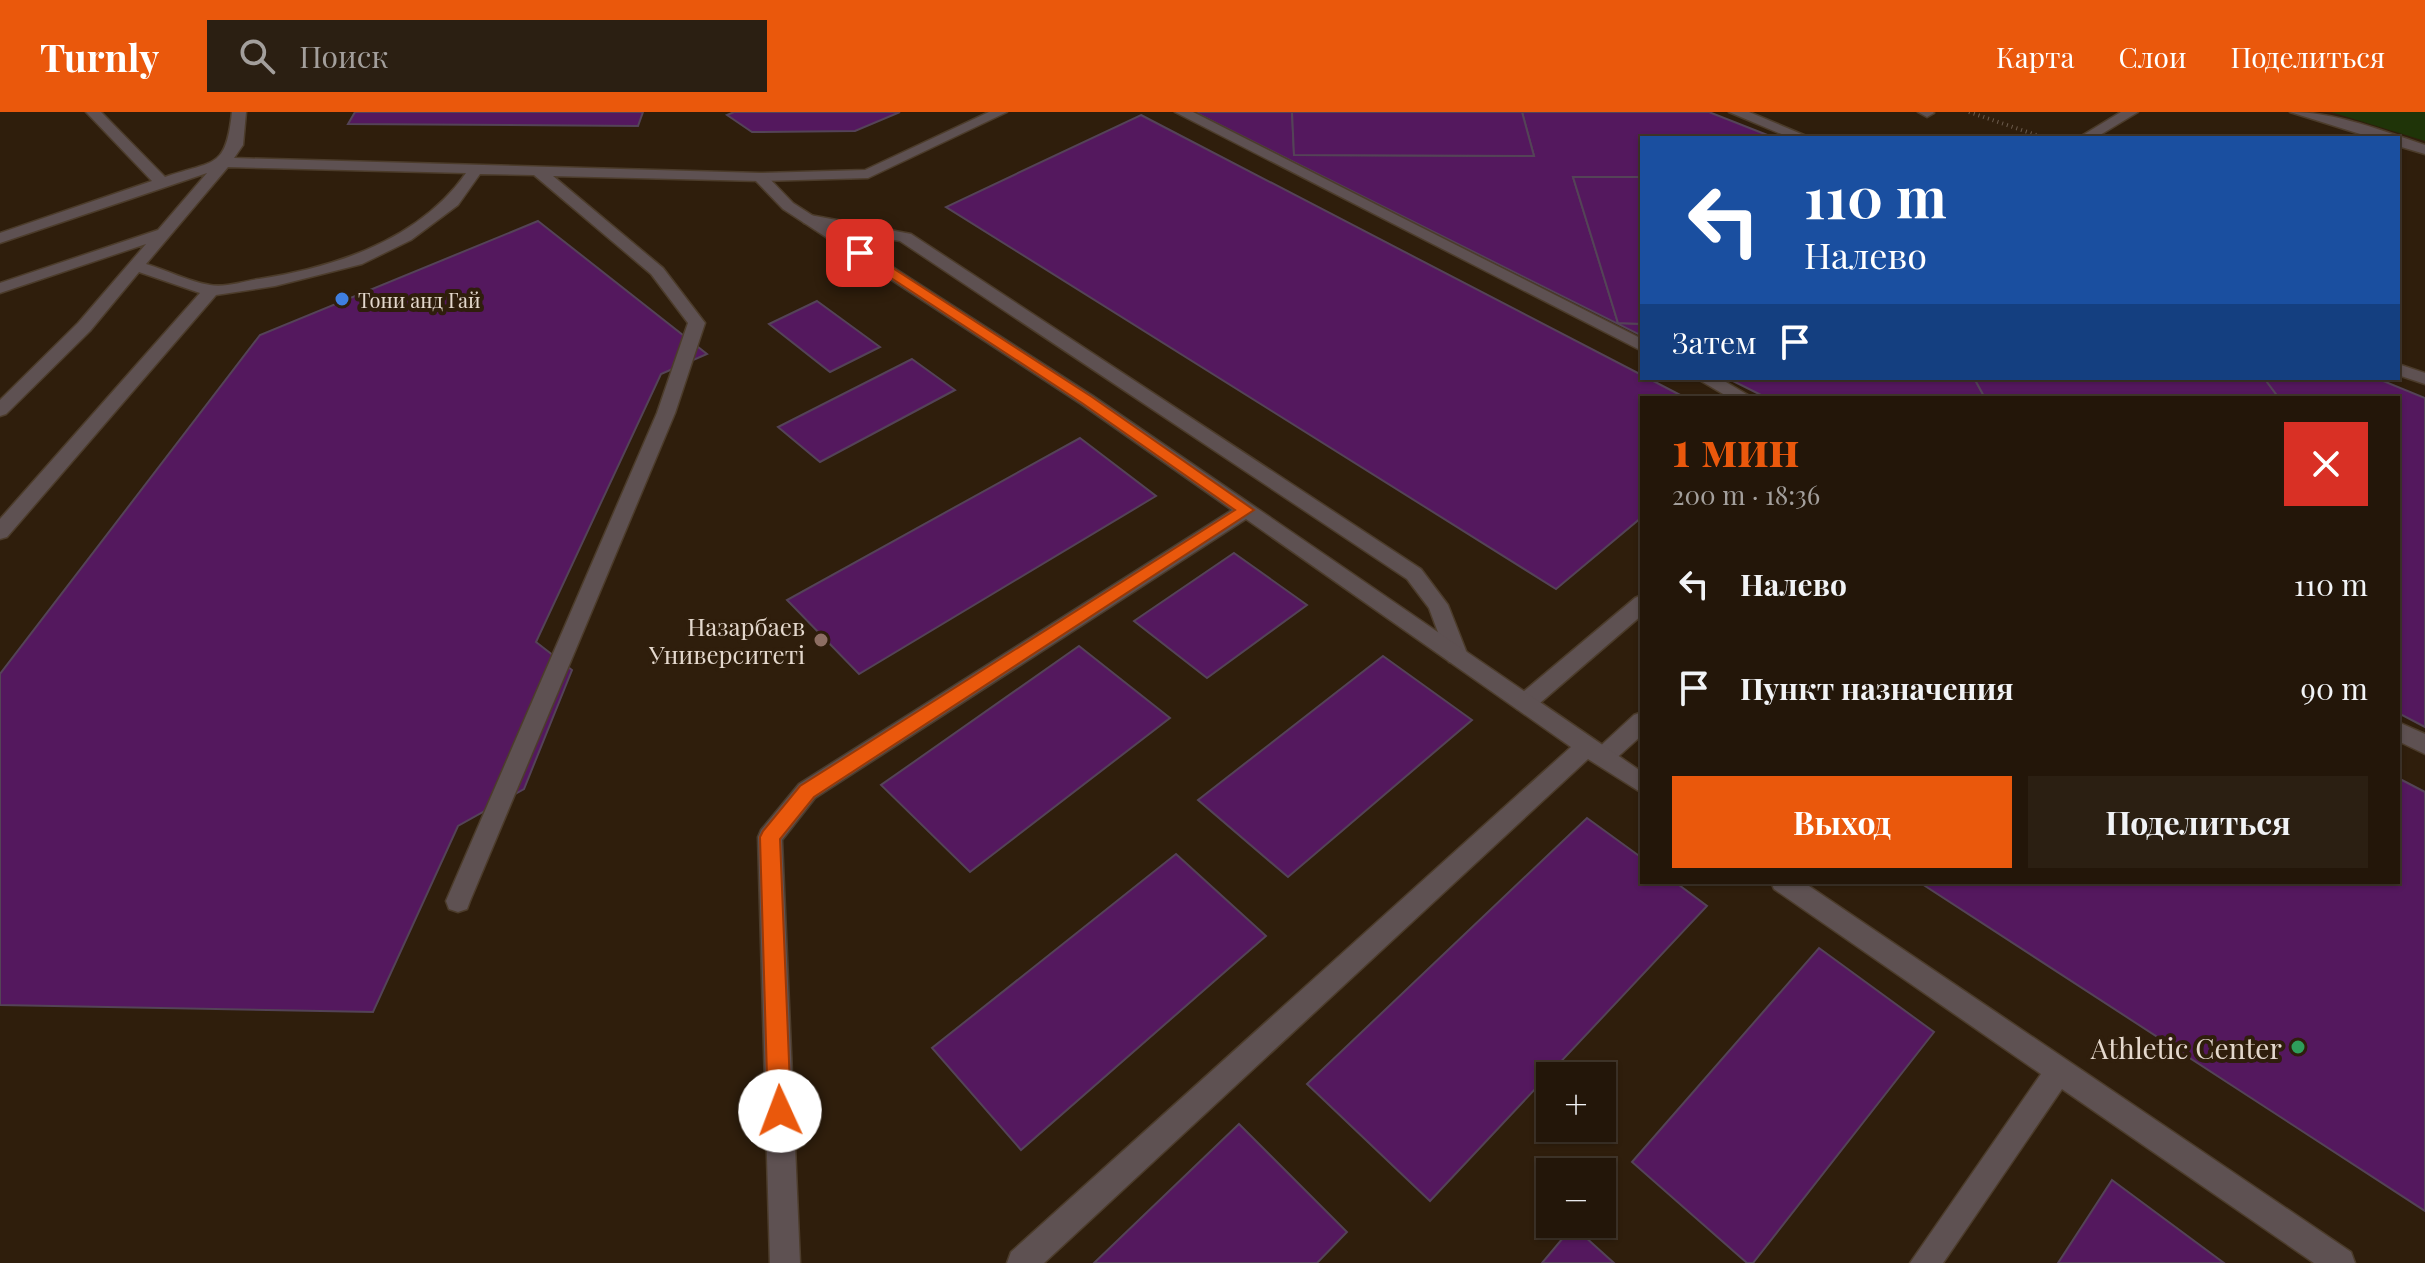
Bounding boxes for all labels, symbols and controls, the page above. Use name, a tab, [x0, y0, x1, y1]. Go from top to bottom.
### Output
search box	[207, 20, 767, 92]
text: Turnly	[40, 31, 159, 82]
icon: search	[235, 34, 279, 78]
text: Поиск	[299, 36, 388, 76]
text: Карта	[1996, 38, 2075, 75]
text: Слои	[2119, 38, 2186, 75]
text: Поделиться	[2230, 38, 2385, 75]
text: 110 m	[1804, 158, 1947, 233]
icon: left	[1672, 168, 1776, 272]
pin	[826, 219, 894, 287]
text: Налево	[1804, 230, 1927, 278]
icon: arrive	[838, 231, 882, 275]
place label: Тони анд Гай	[358, 286, 480, 313]
marker: Тони анд Гай	[333, 290, 351, 308]
icon: arrive	[1773, 320, 1817, 364]
text: Затем	[1672, 322, 1757, 362]
text: 1 мин	[1672, 415, 1799, 479]
button: close	[2284, 422, 2368, 506]
text: 200 m · 18:36	[1672, 477, 1820, 512]
icon: left	[1672, 562, 1716, 606]
text: Налево	[1740, 564, 1847, 604]
text: 110 m	[2294, 564, 2368, 604]
place label: Назарбаев Университеті	[648, 610, 805, 670]
marker: Назарбаев Университеті	[812, 631, 830, 649]
icon: arrive	[1672, 666, 1716, 710]
text: Пункт назначения	[1740, 668, 2014, 708]
text: 90 m	[2301, 668, 2368, 708]
button: Выход	[1672, 776, 2012, 868]
button: Поделиться	[2028, 776, 2368, 868]
place label: Athletic Center	[2090, 1029, 2283, 1066]
marker: Athletic Center	[2289, 1038, 2307, 1056]
map controls	[1536, 1062, 1616, 1238]
button: +	[1536, 1062, 1616, 1142]
position arrow	[738, 1069, 822, 1153]
button: −	[1536, 1158, 1616, 1238]

